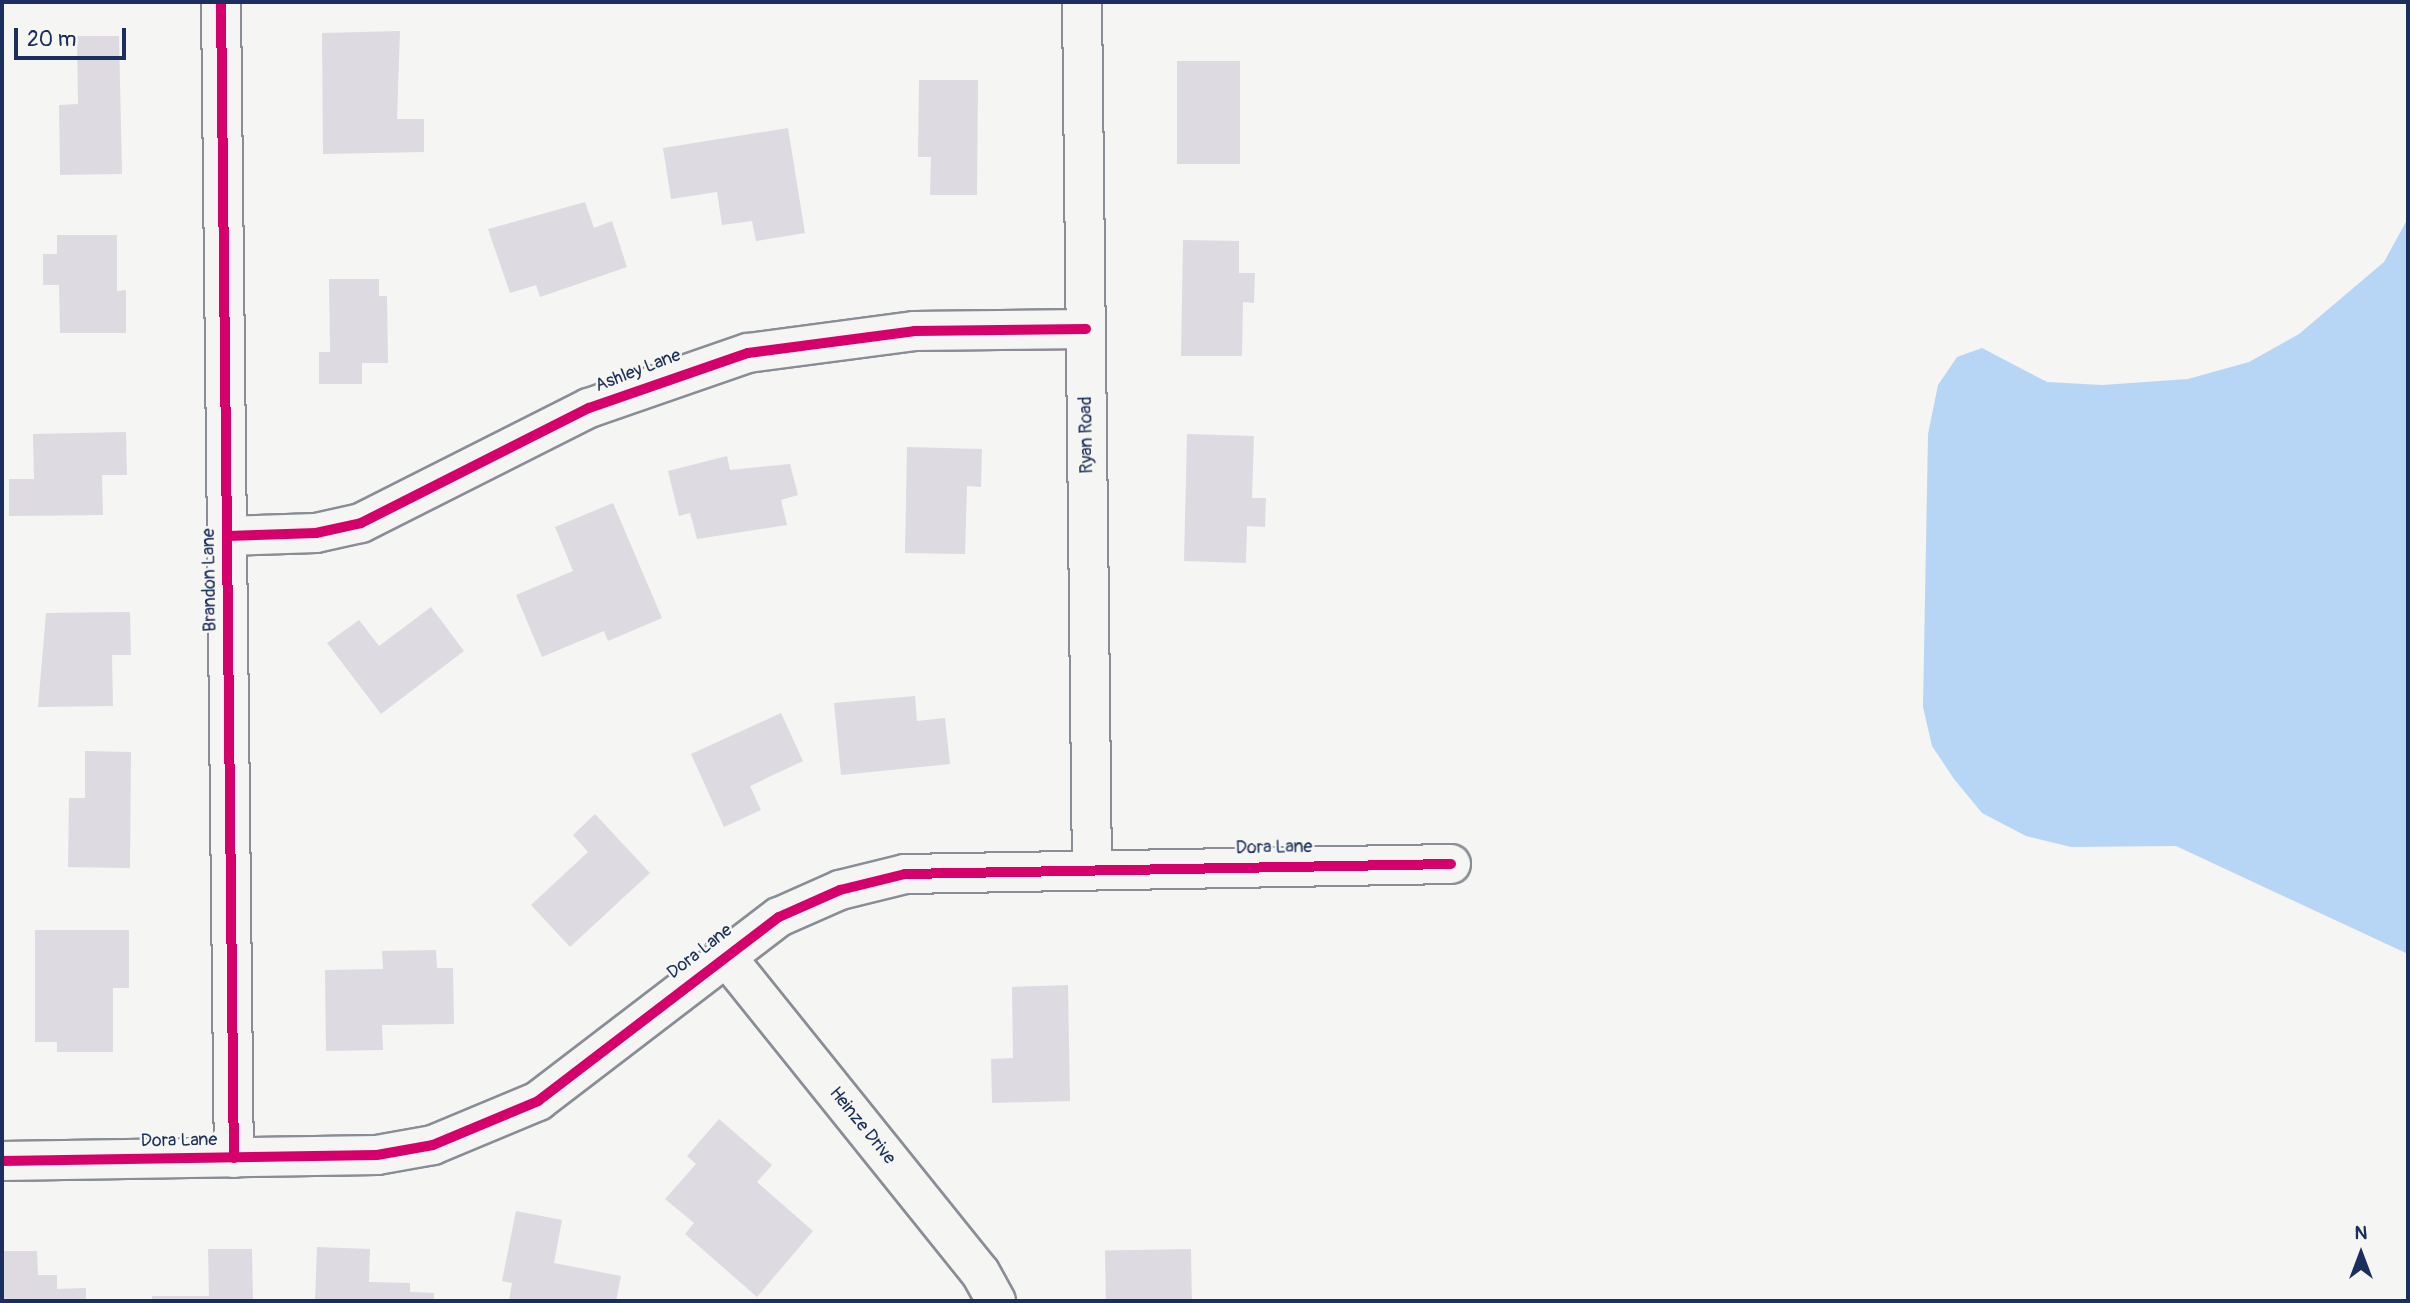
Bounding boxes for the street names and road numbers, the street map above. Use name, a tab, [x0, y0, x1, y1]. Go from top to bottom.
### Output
street label: Ashley Lane	[592, 345, 684, 397]
street label: Ryan Road	[1076, 396, 1098, 474]
street label: Brandon Lane	[198, 528, 222, 632]
street label: Dora Lane	[1235, 837, 1313, 859]
street label: Dora Lane	[663, 920, 737, 984]
street label: Heinze Drive	[824, 1083, 900, 1169]
street label: Dora Lane	[140, 1130, 218, 1152]

